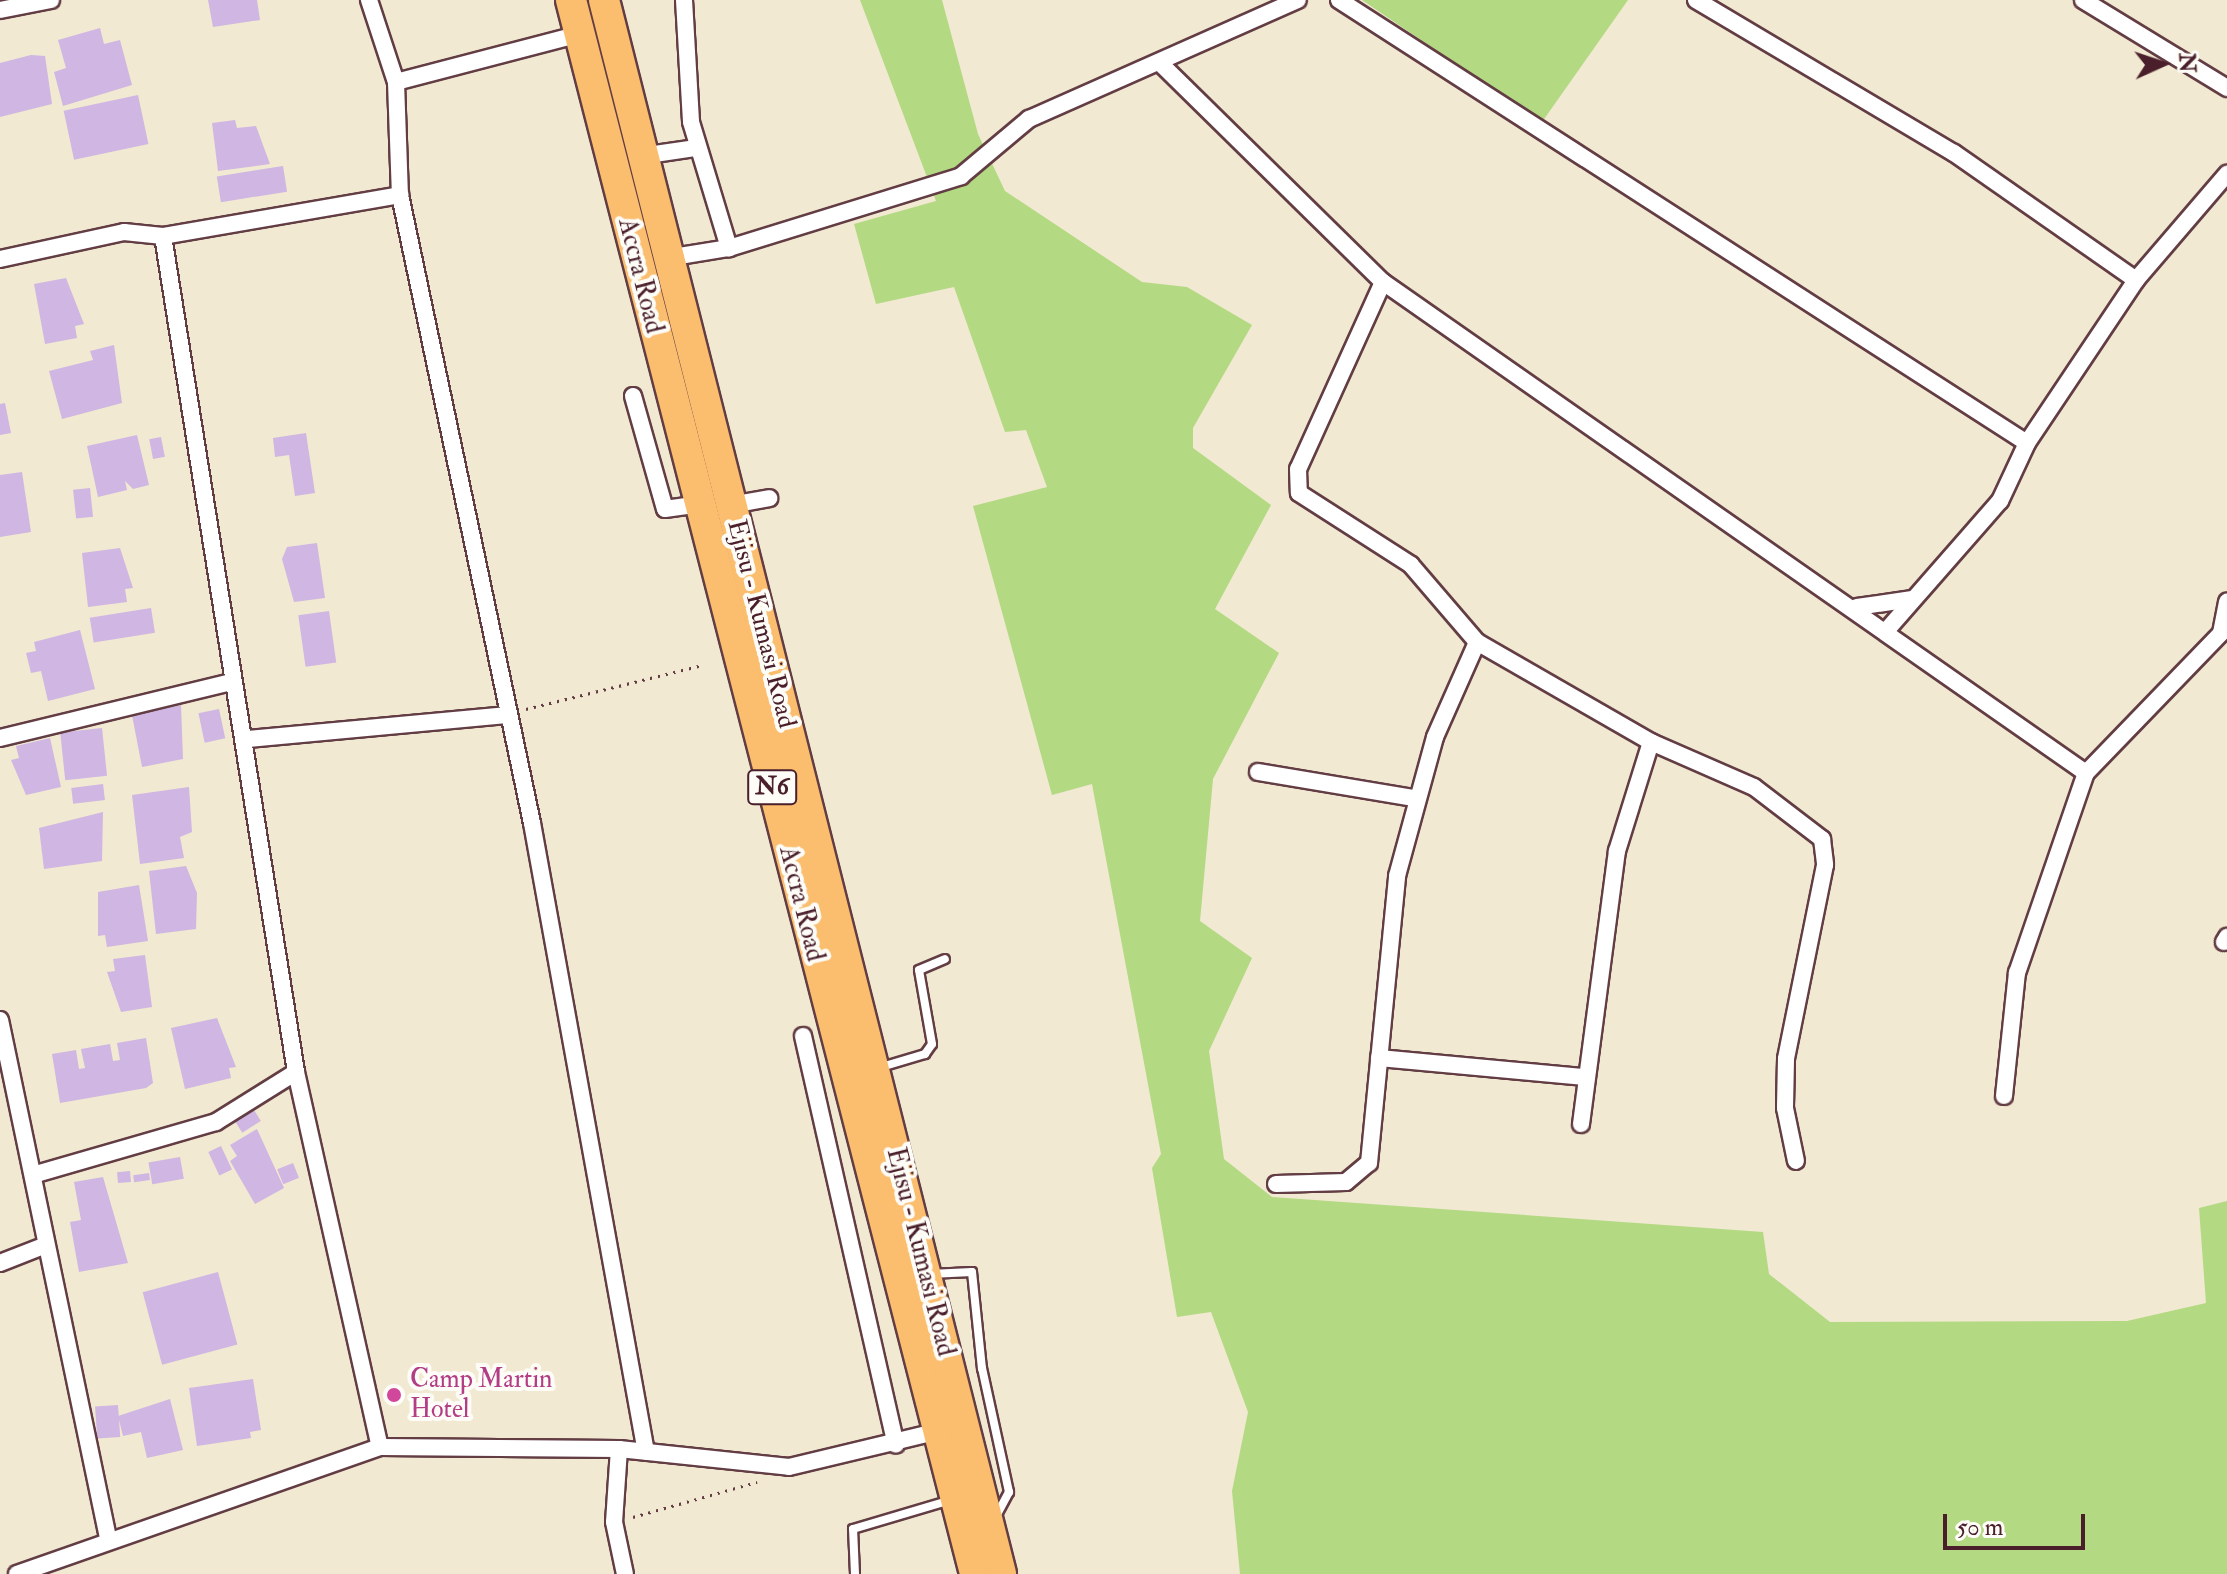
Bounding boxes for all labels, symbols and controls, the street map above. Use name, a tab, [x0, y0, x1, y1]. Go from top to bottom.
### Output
north arrow	[2123, 24, 2203, 104]
text: N	[2172, 52, 2201, 73]
street label: Accra Road	[611, 215, 669, 337]
street label: Ejisu - Kumasi Road	[720, 517, 802, 731]
road number: N6	[746, 767, 798, 807]
street label: Accra Road	[772, 843, 830, 965]
street label: Ejisu - Kumasi Road	[879, 1145, 961, 1359]
place label: Camp Martin Hotel	[410, 1364, 552, 1426]
marker: Camp Martin Hotel	[385, 1386, 403, 1404]
scale bar	[1947, 1498, 2089, 1548]
text: 50 m	[1957, 1512, 2003, 1543]

